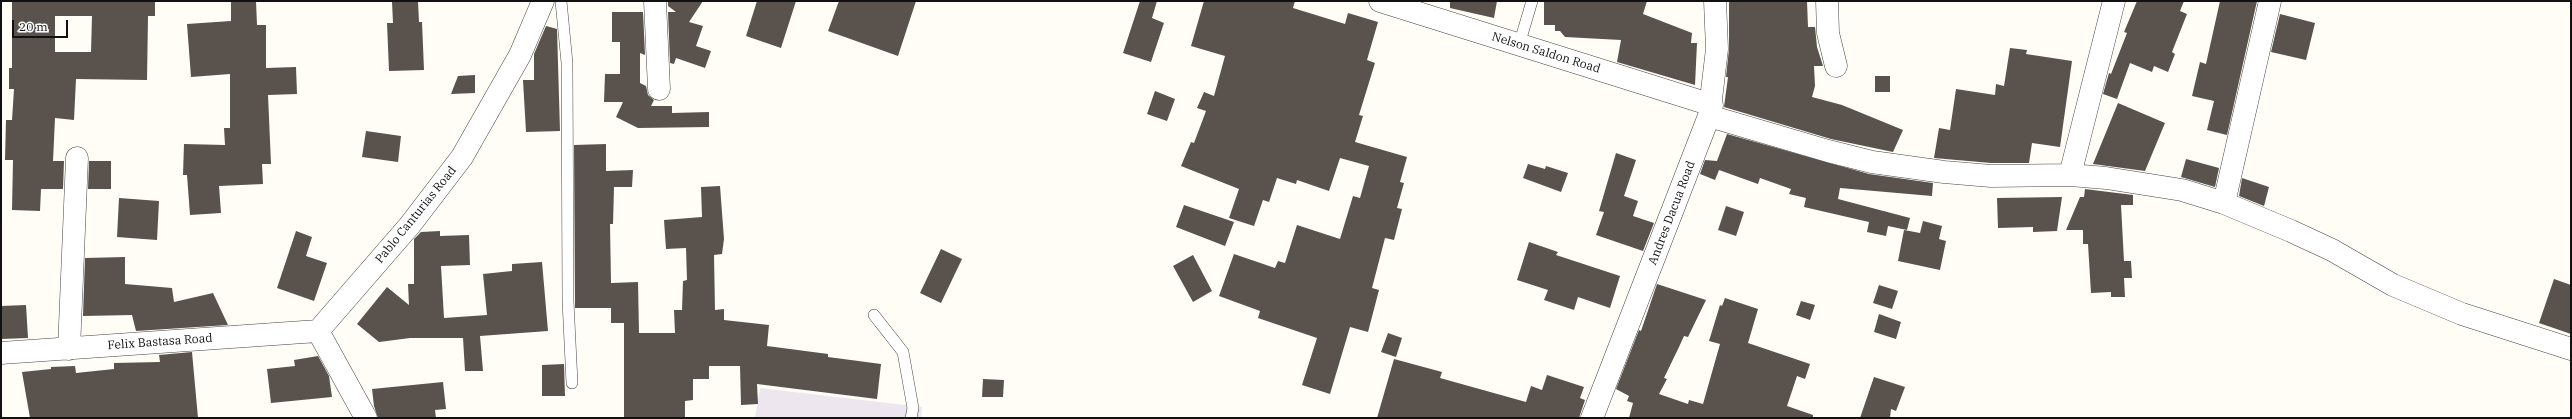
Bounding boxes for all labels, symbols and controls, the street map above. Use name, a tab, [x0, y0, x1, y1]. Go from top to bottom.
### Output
scale bar	[14, 12, 70, 38]
text: 20 m	[19, 19, 48, 34]
street label: Nelson Saldon Road	[1490, 30, 1602, 76]
street label: Andres Dacua Road	[1646, 159, 1698, 267]
street label: Pablo Canturias Road	[372, 164, 460, 266]
street label: Felix Bastasa Road	[107, 331, 213, 353]

